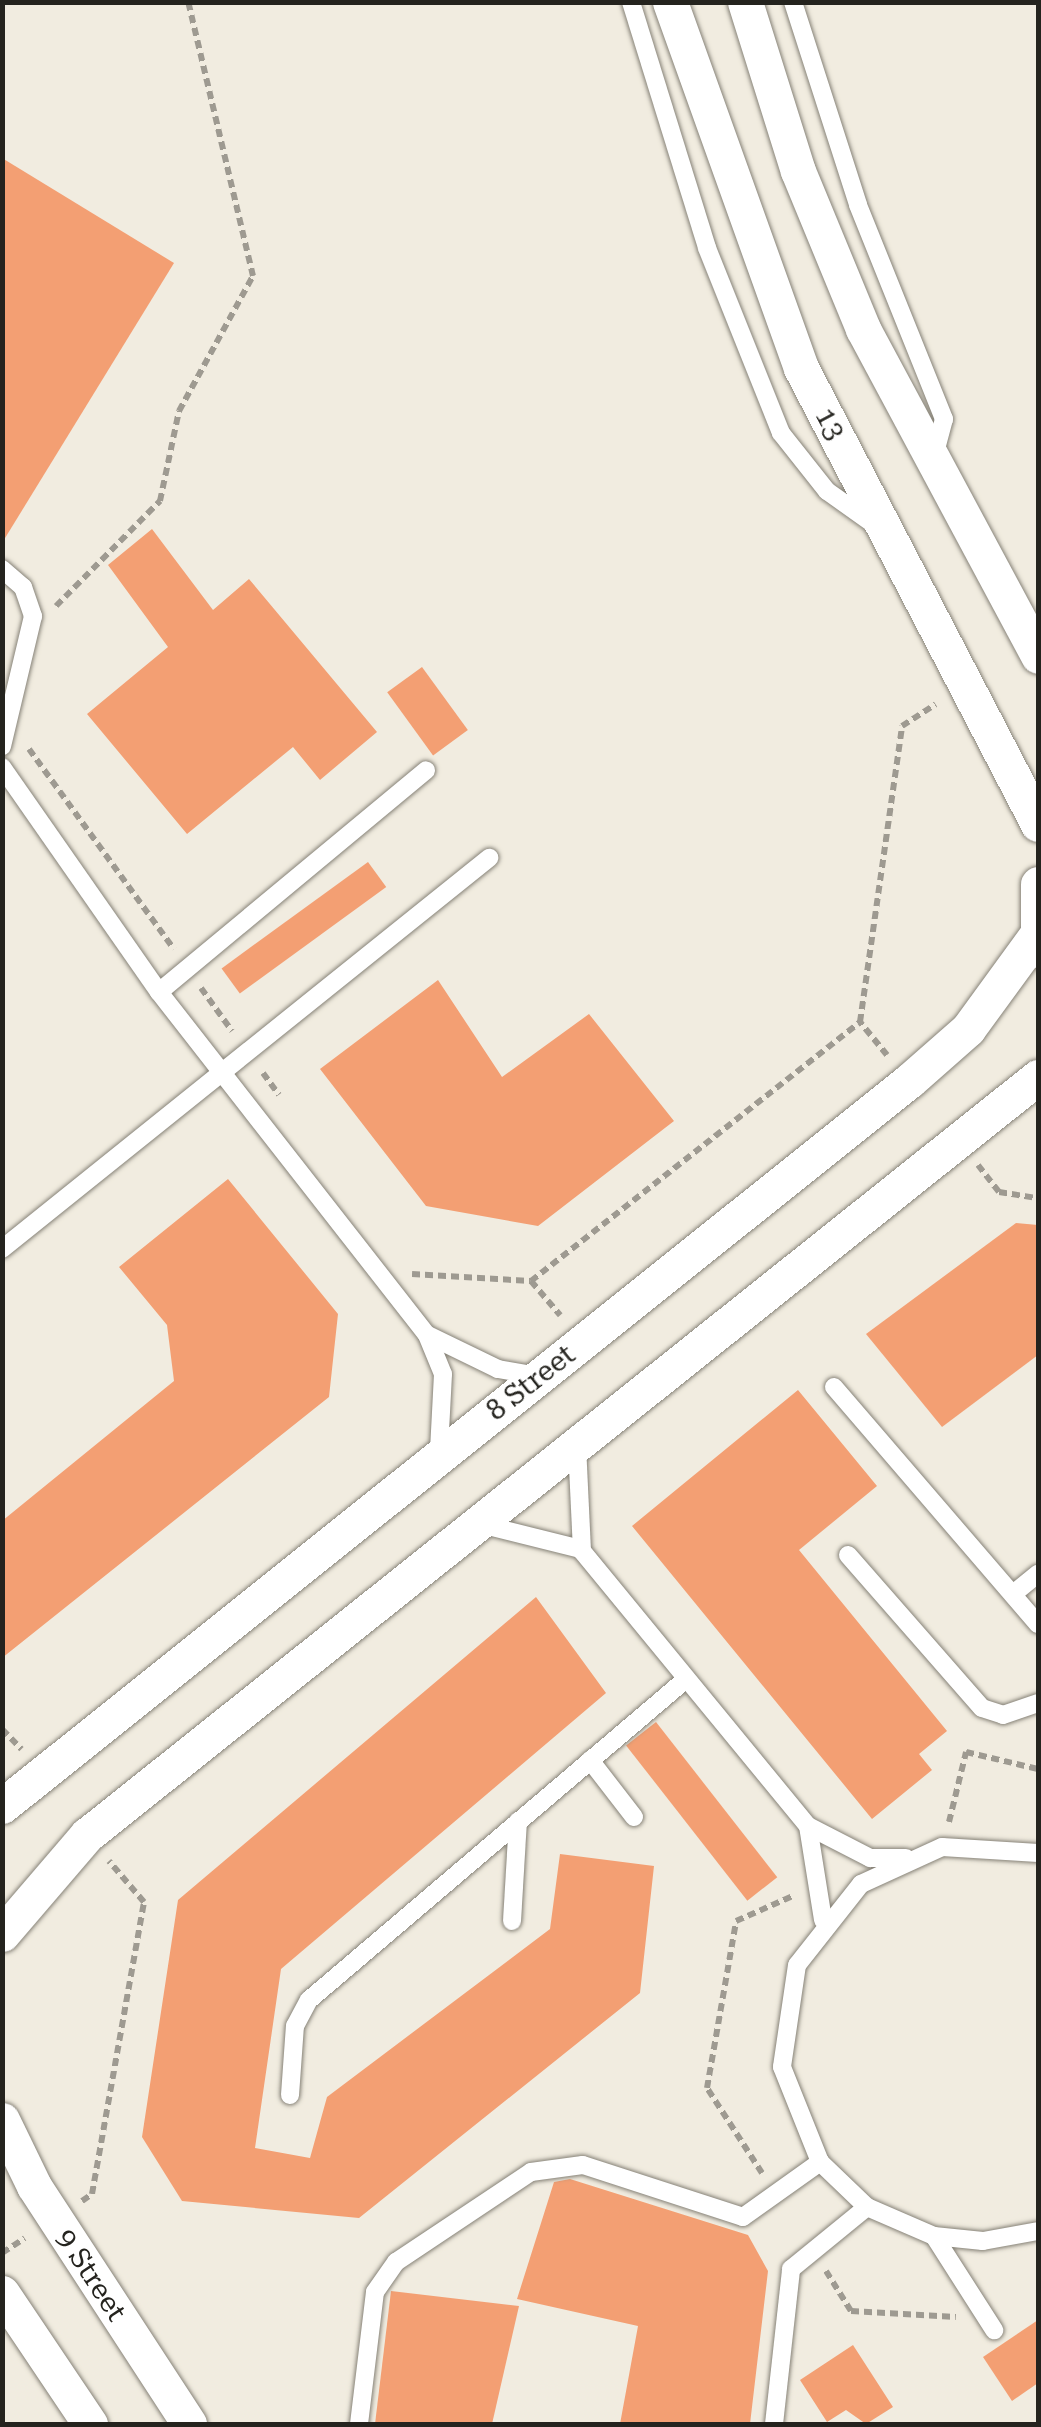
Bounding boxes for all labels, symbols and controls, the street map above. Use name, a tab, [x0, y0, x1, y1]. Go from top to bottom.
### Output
street label: 13	[808, 402, 852, 446]
street label: 8 Street	[480, 1338, 582, 1428]
street label: 9 Street	[49, 2223, 133, 2327]

